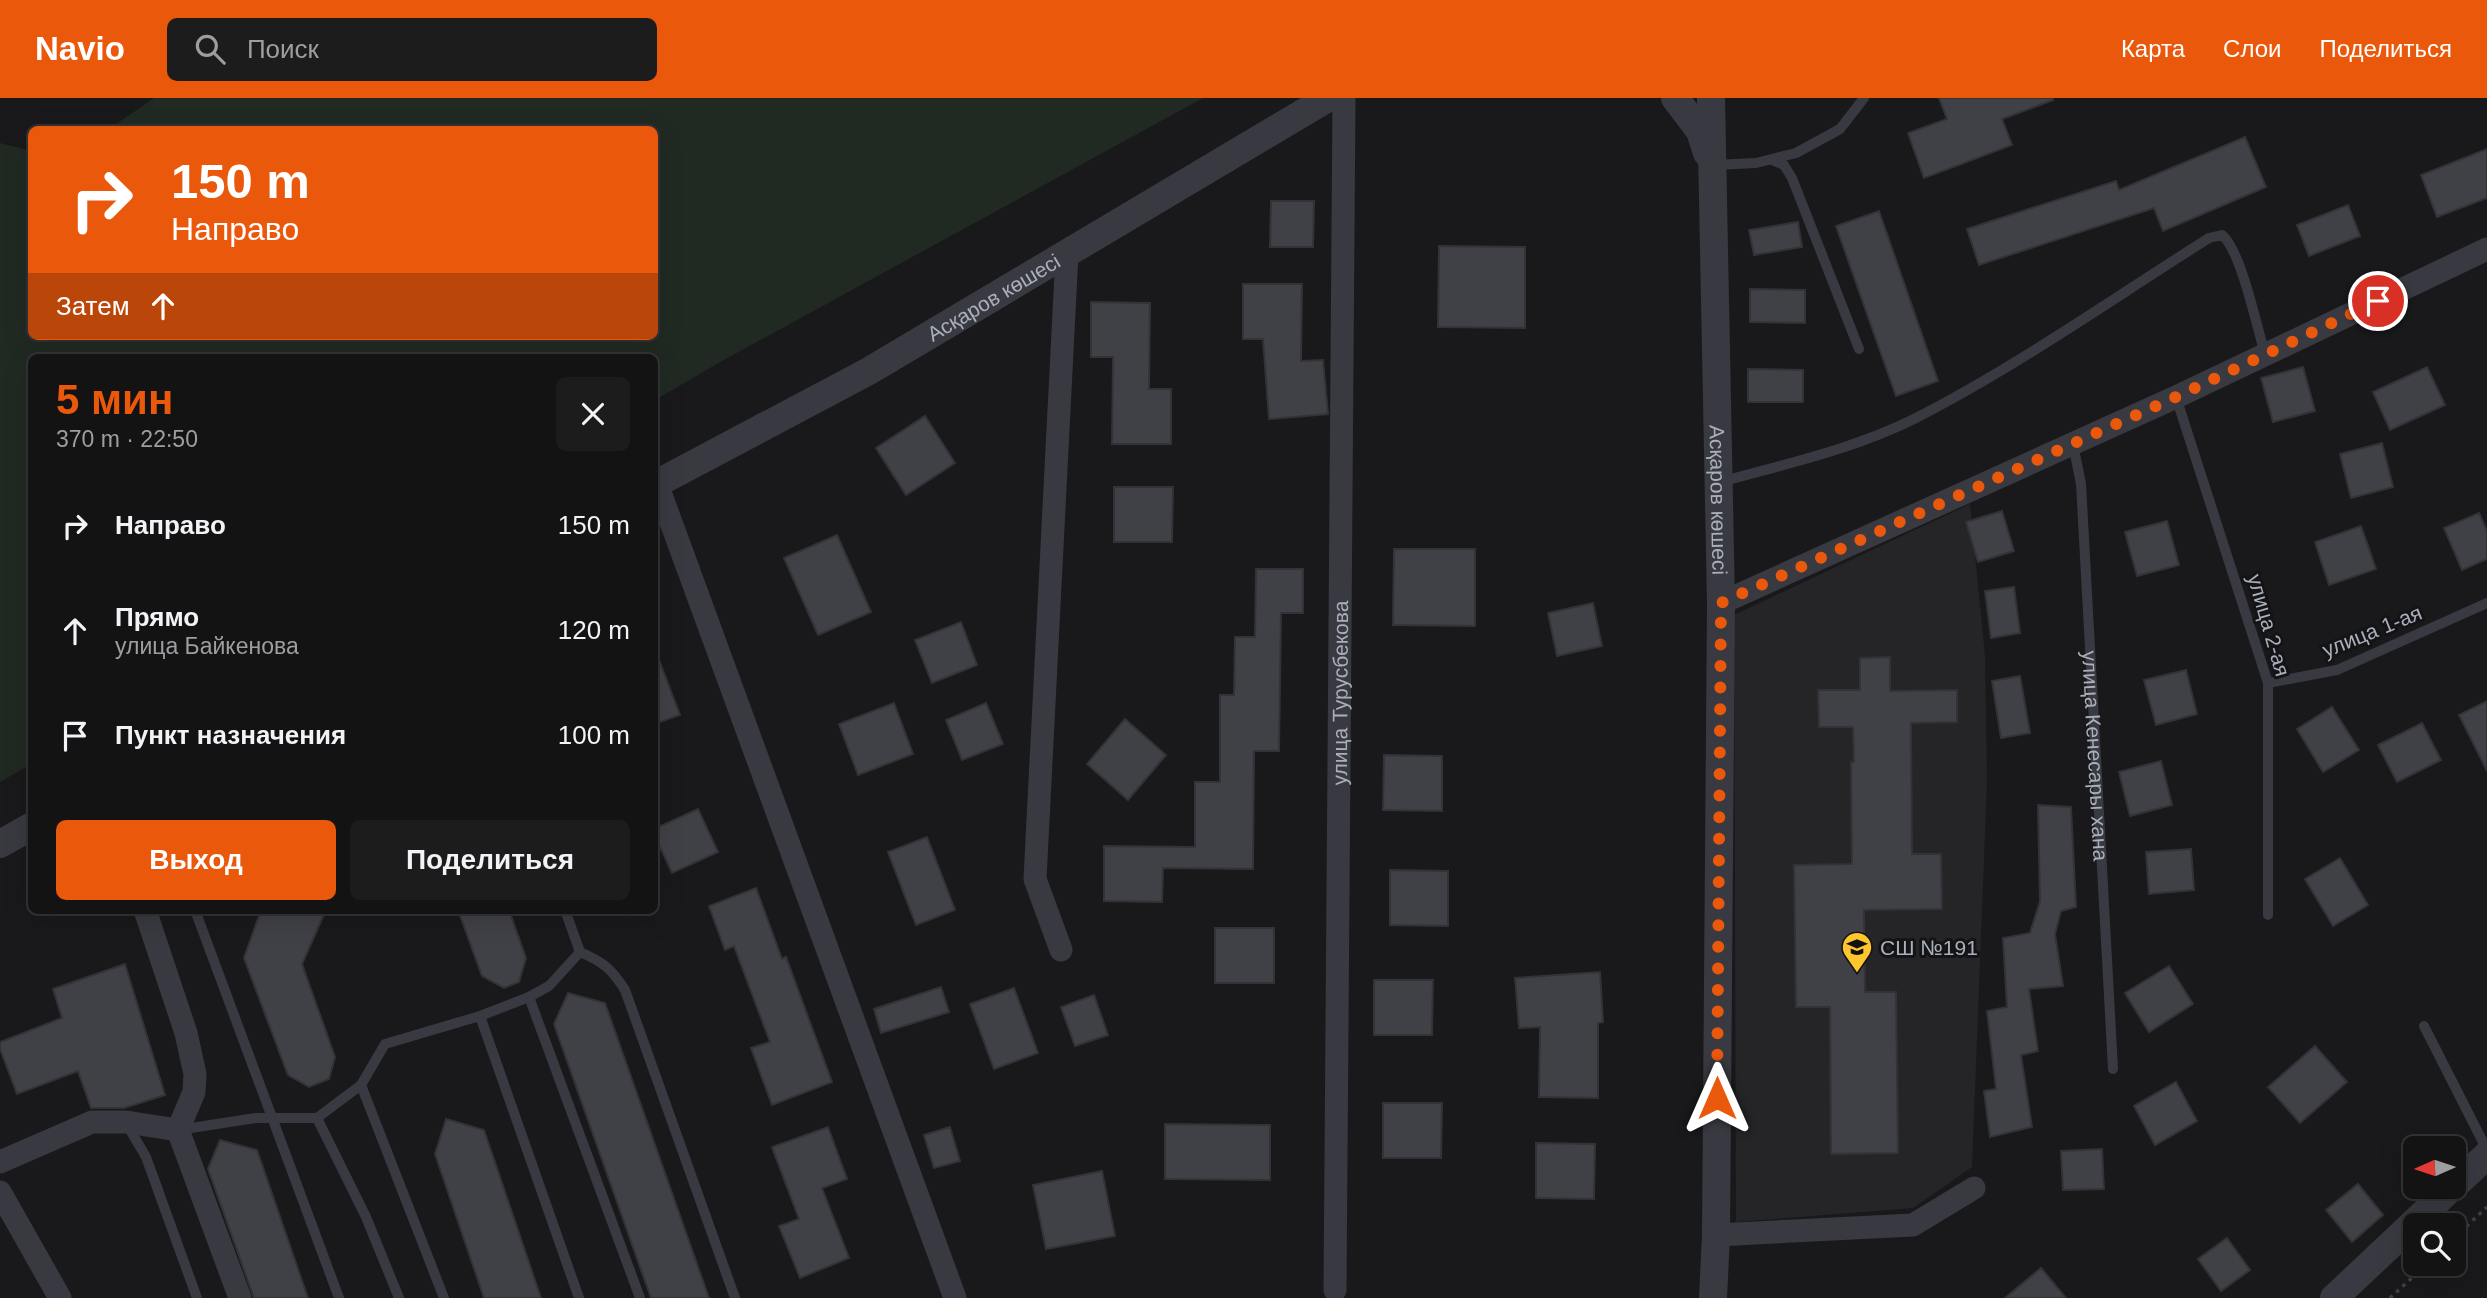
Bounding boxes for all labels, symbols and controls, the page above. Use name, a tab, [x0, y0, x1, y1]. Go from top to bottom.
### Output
search box	[167, 18, 657, 81]
text: Navio	[35, 30, 125, 67]
icon: search	[191, 30, 229, 68]
text: Поиск	[247, 34, 319, 64]
text: Карта	[2121, 35, 2185, 62]
text: Слои	[2223, 35, 2281, 62]
text: Поделиться	[2319, 35, 2452, 62]
icon: right	[56, 154, 147, 245]
text: 150 m	[171, 154, 310, 208]
text: Направо	[171, 211, 299, 247]
street label: Асқаров көшесі	[923, 249, 1064, 345]
pin	[2348, 271, 2408, 331]
icon: arrive	[2359, 282, 2397, 320]
icon: ahead	[144, 287, 182, 325]
text: Затем	[56, 291, 130, 321]
text: 5 мин	[56, 376, 173, 423]
button: close	[556, 377, 630, 451]
street label: Асқаров көшесі	[1706, 425, 1732, 575]
text: 370 m · 22:50	[56, 426, 198, 452]
icon: right	[56, 507, 94, 545]
text: Направо	[115, 510, 226, 540]
text: 150 m	[558, 510, 630, 540]
street label: улица 2-ая	[2243, 571, 2295, 679]
street label: улица Турусбекова	[1327, 600, 1352, 786]
street label: улица 1-ая	[2319, 601, 2425, 661]
text: Прямо	[115, 602, 199, 632]
icon: ahead	[56, 612, 94, 650]
text: 120 m	[558, 615, 630, 645]
text: улица Байкенова	[115, 633, 299, 659]
street label: улица Кенесары хана	[2079, 650, 2113, 862]
icon: arrive	[56, 717, 94, 755]
text: Пункт назначения	[115, 720, 346, 750]
text: 100 m	[558, 720, 630, 750]
button: Выход	[56, 820, 336, 900]
button: Поделиться	[350, 820, 630, 900]
school or university icon: СШ №191	[1840, 930, 1874, 974]
place label: СШ №191	[1880, 936, 1978, 959]
position arrow	[1680, 1061, 1754, 1135]
north arrow	[2403, 1136, 2466, 1199]
map controls	[2403, 1136, 2466, 1276]
button: search	[2403, 1213, 2466, 1276]

